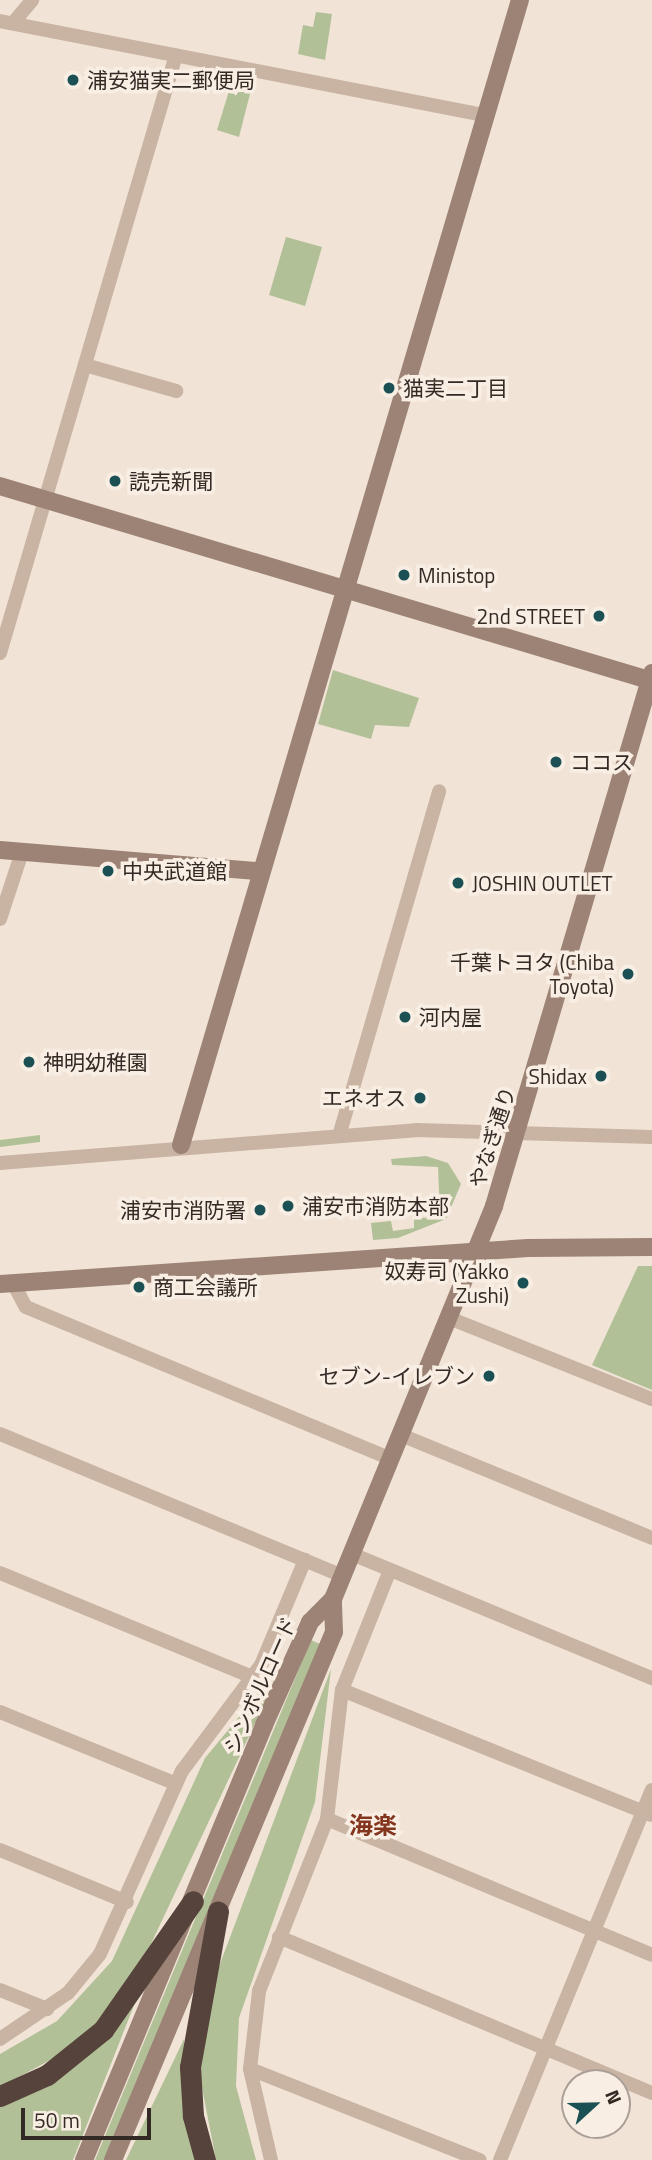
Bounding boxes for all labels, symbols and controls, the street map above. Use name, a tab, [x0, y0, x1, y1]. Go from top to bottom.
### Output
place label: 浦安猫実二郵便局	[87, 67, 255, 93]
marker: 浦安猫実二郵便局	[65, 72, 81, 88]
place label: 猫実二丁目	[403, 375, 508, 401]
marker: 猫実二丁目	[381, 380, 397, 396]
place label: 読売新聞	[129, 468, 213, 494]
marker: 読売新聞	[107, 473, 123, 489]
place label: Ministop	[418, 562, 495, 588]
marker: Ministop	[396, 567, 412, 583]
place label: 2nd STREET	[477, 603, 585, 629]
marker: 2nd STREET	[591, 608, 607, 624]
place label: ココス	[570, 749, 633, 775]
marker: ココス	[548, 754, 564, 770]
place label: 中央武道館	[122, 858, 227, 884]
marker: 中央武道館	[100, 863, 116, 879]
place label: JOSHIN OUTLET	[472, 870, 613, 896]
marker: JOSHIN OUTLET	[450, 875, 466, 891]
place label: 千葉トヨタ (Chiba Toyota)	[450, 949, 614, 999]
marker: 千葉トヨタ (Chiba Toyota)	[620, 966, 636, 982]
place label: 河内屋	[419, 1004, 482, 1030]
marker: 河内屋	[397, 1009, 413, 1025]
place label: 神明幼稚園	[43, 1049, 148, 1075]
marker: 神明幼稚園	[21, 1054, 37, 1070]
place label: Shidax	[529, 1063, 587, 1089]
marker: Shidax	[593, 1068, 609, 1084]
street label: やなぎ通り	[464, 1083, 520, 1191]
place label: エネオス	[322, 1085, 406, 1111]
marker: エネオス	[412, 1090, 428, 1106]
place label: 浦安市消防本部	[302, 1193, 449, 1219]
place label: 浦安市消防署	[120, 1197, 246, 1223]
marker: 浦安市消防本部	[280, 1198, 296, 1214]
marker: 浦安市消防署	[252, 1202, 268, 1218]
place label: 奴寿司 (Yakko Zushi)	[384, 1258, 509, 1308]
place label: 商工会議所	[153, 1274, 258, 1300]
marker: 奴寿司 (Yakko Zushi)	[515, 1275, 531, 1291]
marker: 商工会議所	[131, 1279, 147, 1295]
place label: セブン-イレブン	[319, 1363, 475, 1389]
marker: セブン-イレブン	[481, 1368, 497, 1384]
street label: シンボルロード	[219, 1613, 301, 1757]
district label: 海楽	[349, 1812, 397, 1840]
north arrow	[561, 2069, 631, 2139]
text: N	[598, 2085, 630, 2108]
scale bar	[24, 2094, 154, 2138]
text: 50 m	[34, 2104, 80, 2136]

